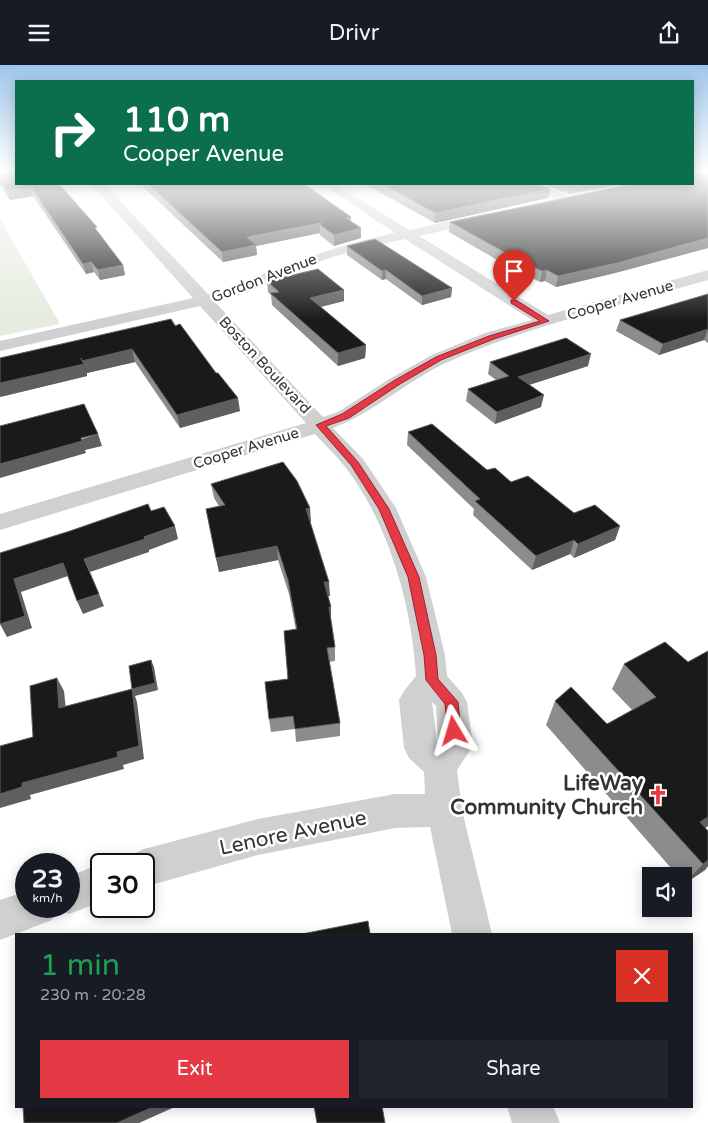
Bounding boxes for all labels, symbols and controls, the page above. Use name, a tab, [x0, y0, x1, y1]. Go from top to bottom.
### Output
icon: menu	[25, 19, 53, 47]
icon: share	[655, 19, 683, 47]
text: Drivr	[329, 20, 379, 46]
text: 110 m	[123, 99, 230, 141]
icon: right	[40, 100, 105, 165]
text: Cooper Avenue	[123, 141, 284, 167]
street label: Gordon Avenue	[209, 250, 319, 306]
pin	[493, 250, 535, 301]
icon: arrive	[500, 257, 528, 285]
street label: Cooper Avenue	[565, 276, 675, 324]
street label: Boston Boulevard	[215, 313, 315, 417]
street label: Cooper Avenue	[191, 423, 301, 473]
position arrow	[427, 704, 479, 756]
place label: LifeWay Community Church	[450, 771, 644, 820]
church icon: LifeWay Community Church	[647, 784, 669, 806]
street label: Lenore Avenue	[217, 805, 369, 861]
speed limit sign: 30	[90, 853, 155, 918]
text: 23	[32, 864, 63, 894]
map controls	[642, 867, 692, 917]
button: sound	[642, 867, 692, 917]
text: km/h	[32, 891, 63, 905]
text: 1 min	[40, 947, 120, 984]
button: close	[616, 950, 668, 1002]
text: 230 m · 20:28	[40, 985, 146, 1005]
button: Exit	[40, 1040, 349, 1098]
button: Share	[359, 1040, 668, 1098]

